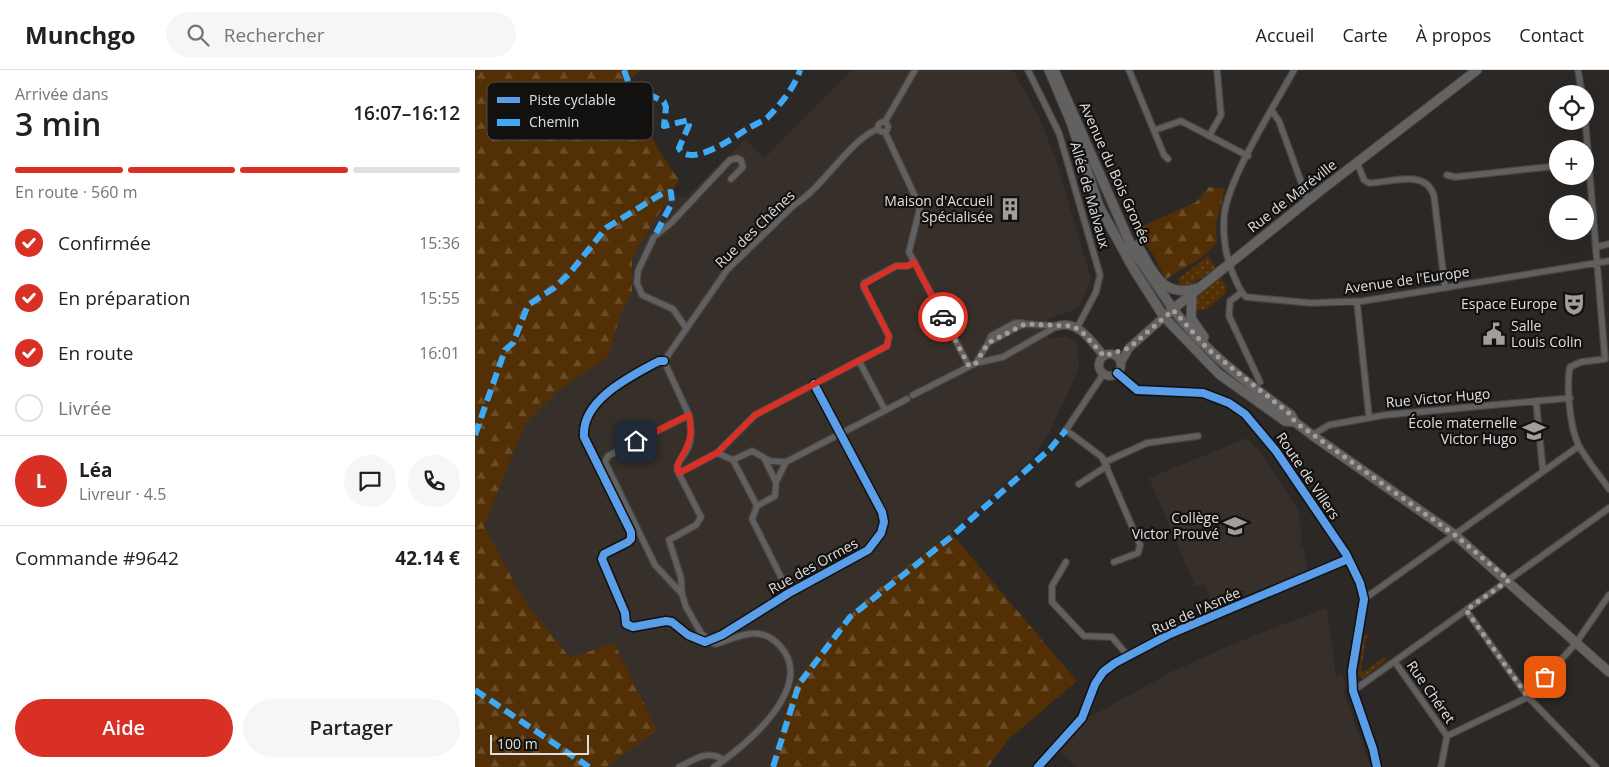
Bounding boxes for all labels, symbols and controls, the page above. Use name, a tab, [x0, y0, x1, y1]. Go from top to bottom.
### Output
search box	[166, 12, 516, 57]
text: Munchgo	[25, 18, 136, 51]
icon: search	[184, 21, 212, 49]
text: Rechercher	[224, 22, 325, 48]
text: Accueil	[1256, 23, 1314, 47]
text: Carte	[1342, 23, 1388, 47]
text: À propos	[1416, 23, 1491, 47]
text: Contact	[1519, 23, 1584, 47]
legend	[487, 82, 653, 140]
text: Arrivée dans	[15, 83, 108, 105]
map controls	[1549, 85, 1594, 240]
button: locate	[1549, 85, 1594, 130]
text: Piste cyclable	[529, 90, 616, 109]
street label: Avenue du Bois Gronée	[1076, 99, 1155, 247]
text: 16:07–16:12	[353, 100, 460, 126]
text: 3 min	[15, 102, 101, 145]
text: Chemin	[529, 112, 579, 131]
street label: Allée de Malvaux	[1066, 139, 1115, 251]
button: +	[1549, 140, 1594, 185]
street label: Rue de Maréville	[1243, 155, 1340, 236]
text: En route · 560 m	[15, 181, 137, 203]
street label: Rue des Chênes	[711, 186, 799, 272]
place label: Maison d'Accueil Spécialisée	[884, 191, 993, 226]
button: −	[1549, 195, 1594, 240]
building icon: Maison d'Accueil Spécialisée	[997, 196, 1023, 222]
icon: check	[15, 229, 43, 257]
text: Confirmée	[58, 230, 151, 256]
text: 15:36	[419, 232, 460, 254]
street label: Avenue de l'Europe	[1343, 261, 1471, 298]
icon: check	[15, 284, 43, 312]
text: En préparation	[58, 285, 190, 311]
text: 15:55	[419, 287, 460, 309]
theatre icon: Espace Europe	[1561, 291, 1587, 317]
courier	[918, 292, 968, 342]
place label: Espace Europe	[1461, 294, 1557, 313]
icon: car	[929, 303, 957, 331]
place label: Salle Louis Colin	[1511, 316, 1582, 351]
public building icon: Salle Louis Colin	[1481, 321, 1507, 347]
icon: check	[15, 339, 43, 367]
text: En route	[58, 340, 133, 366]
text: 16:01	[419, 342, 460, 364]
street label: Rue Victor Hugo	[1385, 383, 1491, 412]
text: Livrée	[58, 395, 111, 421]
place label: École maternelle Victor Hugo	[1408, 413, 1517, 448]
school or university icon: École maternelle Victor Hugo	[1521, 418, 1547, 444]
pin	[615, 420, 657, 462]
icon: home	[622, 427, 650, 455]
street label: Route de Villers	[1272, 428, 1345, 523]
button: chat	[344, 455, 396, 507]
button: phone	[408, 455, 460, 507]
text: Léa	[79, 457, 112, 483]
text: L	[36, 468, 46, 494]
text: Livreur · 4.5	[79, 483, 166, 505]
place label: Collège Victor Prouvé	[1132, 508, 1219, 543]
school or university icon: Collège Victor Prouvé	[1222, 513, 1248, 539]
street label: Rue des Ormes	[765, 533, 861, 598]
text: Commande #9642	[15, 545, 179, 571]
text: 42.14 €	[395, 545, 460, 571]
street label: Rue de l'Asnée	[1148, 582, 1243, 639]
pin	[1524, 656, 1566, 698]
street label: Rue Chéret	[1403, 657, 1460, 727]
icon: bag	[1531, 663, 1559, 691]
button: Aide	[15, 699, 233, 757]
button: Partager	[243, 699, 460, 757]
scale bar	[490, 732, 589, 755]
text: 100 m	[497, 734, 538, 753]

